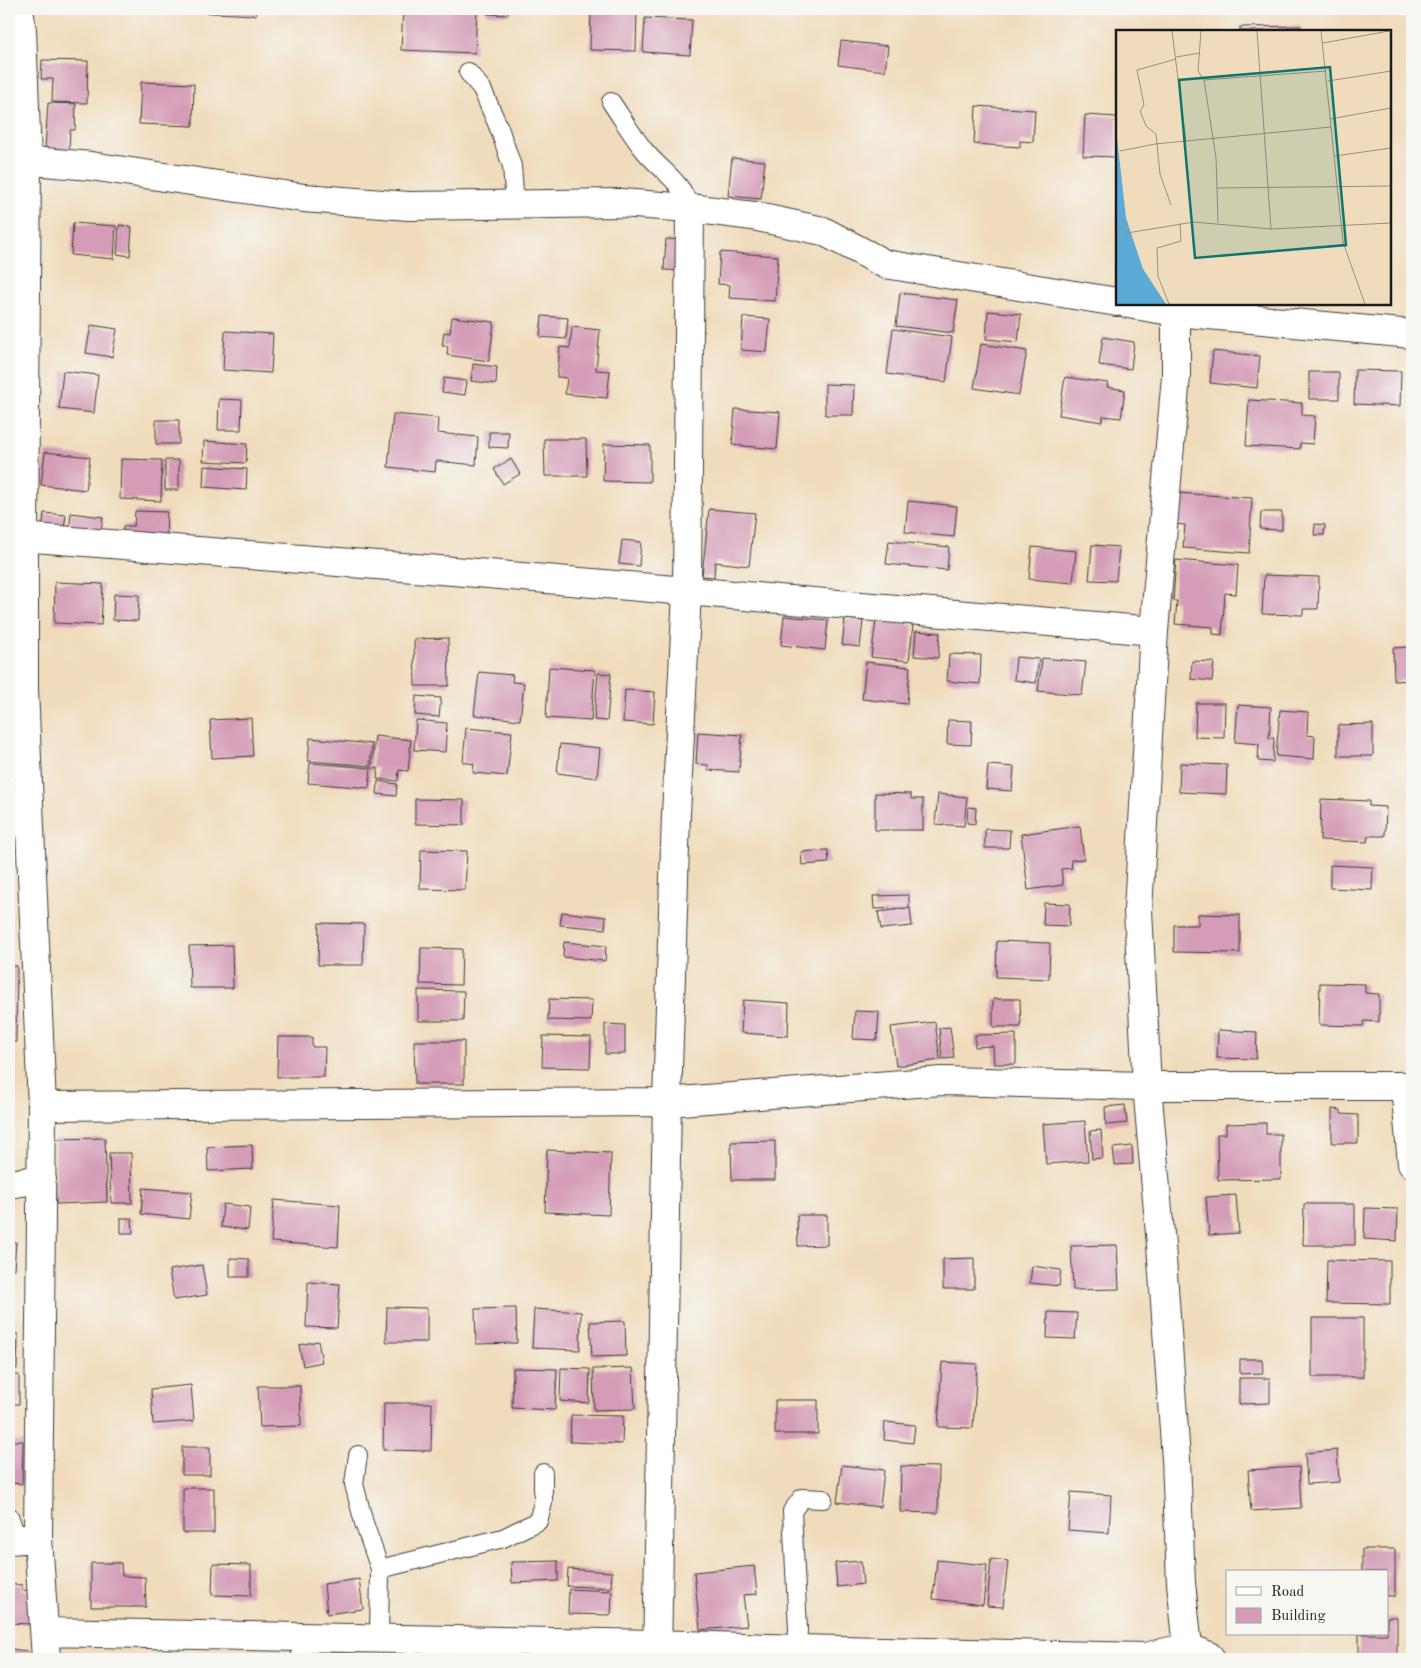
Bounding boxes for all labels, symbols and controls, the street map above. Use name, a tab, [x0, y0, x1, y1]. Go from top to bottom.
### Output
inset map	[1116, 30, 1391, 305]
legend	[1226, 1570, 1388, 1636]
text: Road	[1271, 1585, 1305, 1600]
text: Building	[1271, 1609, 1326, 1624]

